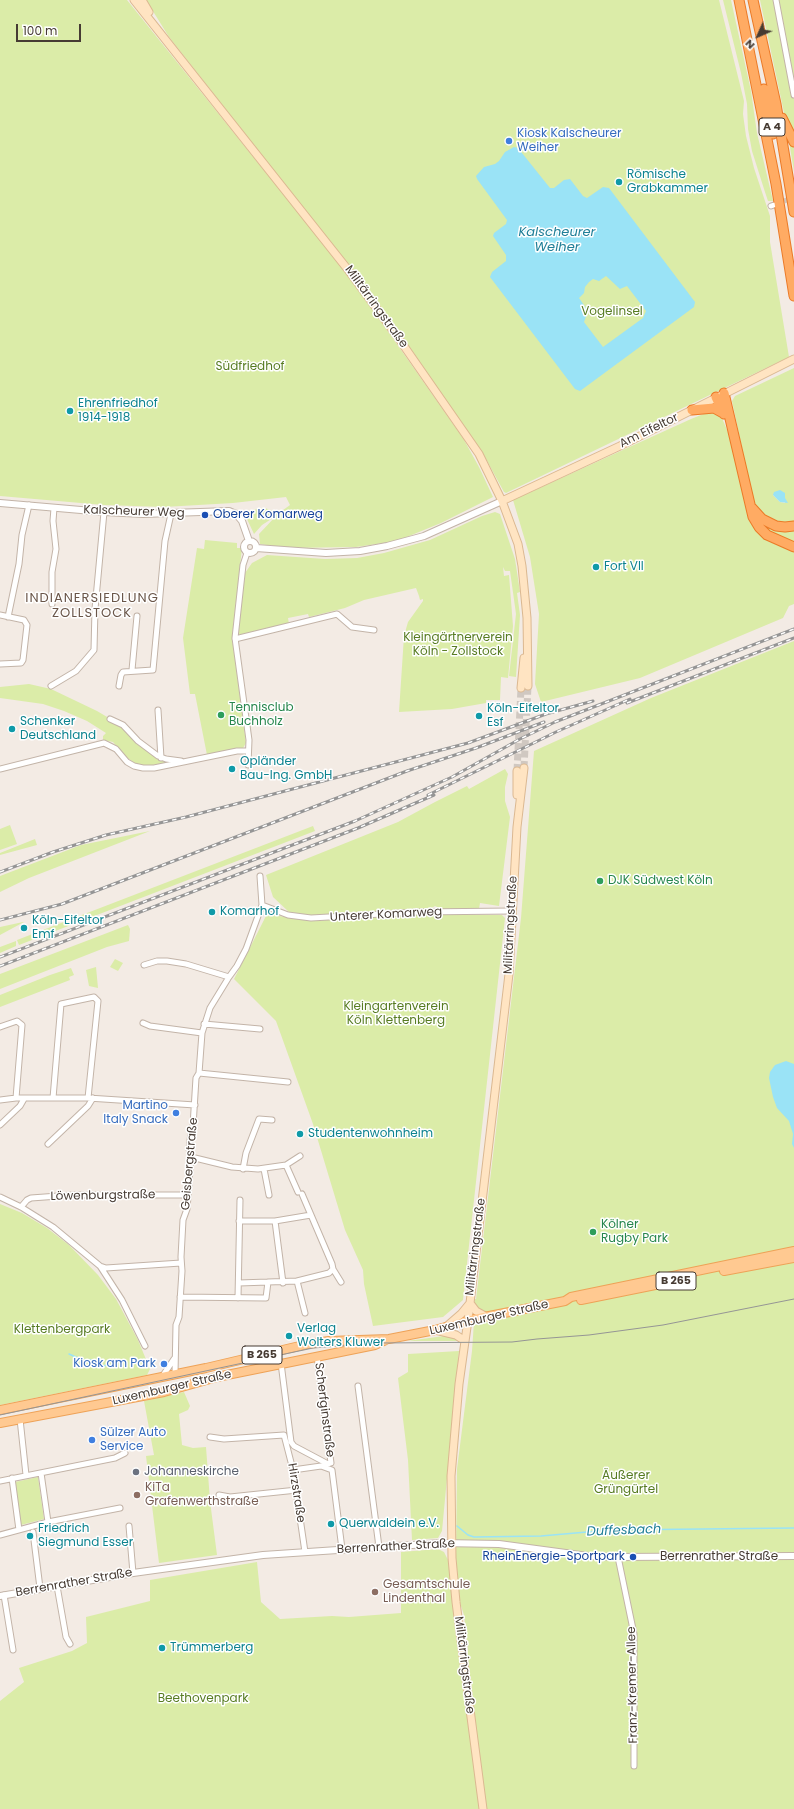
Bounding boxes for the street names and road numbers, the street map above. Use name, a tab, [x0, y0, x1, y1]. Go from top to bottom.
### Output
road number: A 4	[759, 118, 785, 136]
street label: Militärringstraße	[341, 263, 411, 351]
street label: Am Eifeltor	[617, 411, 681, 451]
street label: Kalscheurer Weg	[83, 503, 185, 521]
street label: Militärringstraße	[501, 876, 521, 974]
street label: Unterer Komarweg	[330, 905, 442, 925]
street label: Geisbergstraße	[179, 1117, 201, 1211]
street label: Löwenburgstraße	[50, 1188, 156, 1204]
street label: Militärringstraße	[463, 1197, 489, 1297]
road number: B 265	[656, 1272, 696, 1290]
street label: Luxemburger Straße	[428, 1297, 550, 1339]
road number: B 265	[242, 1346, 282, 1364]
street label: Scherfginstraße	[311, 1362, 337, 1458]
street label: Luxemburger Straße	[111, 1367, 233, 1409]
street label: Hirzstraße	[284, 1462, 308, 1524]
street label: Berrenrather Straße	[337, 1537, 455, 1557]
street label: Berrenrather Straße	[660, 1550, 778, 1564]
street label: Berrenrather Straße	[15, 1566, 133, 1600]
street label: Militärringstraße	[451, 1615, 477, 1715]
street label: Franz-Kremer-Allee	[625, 1626, 641, 1744]

